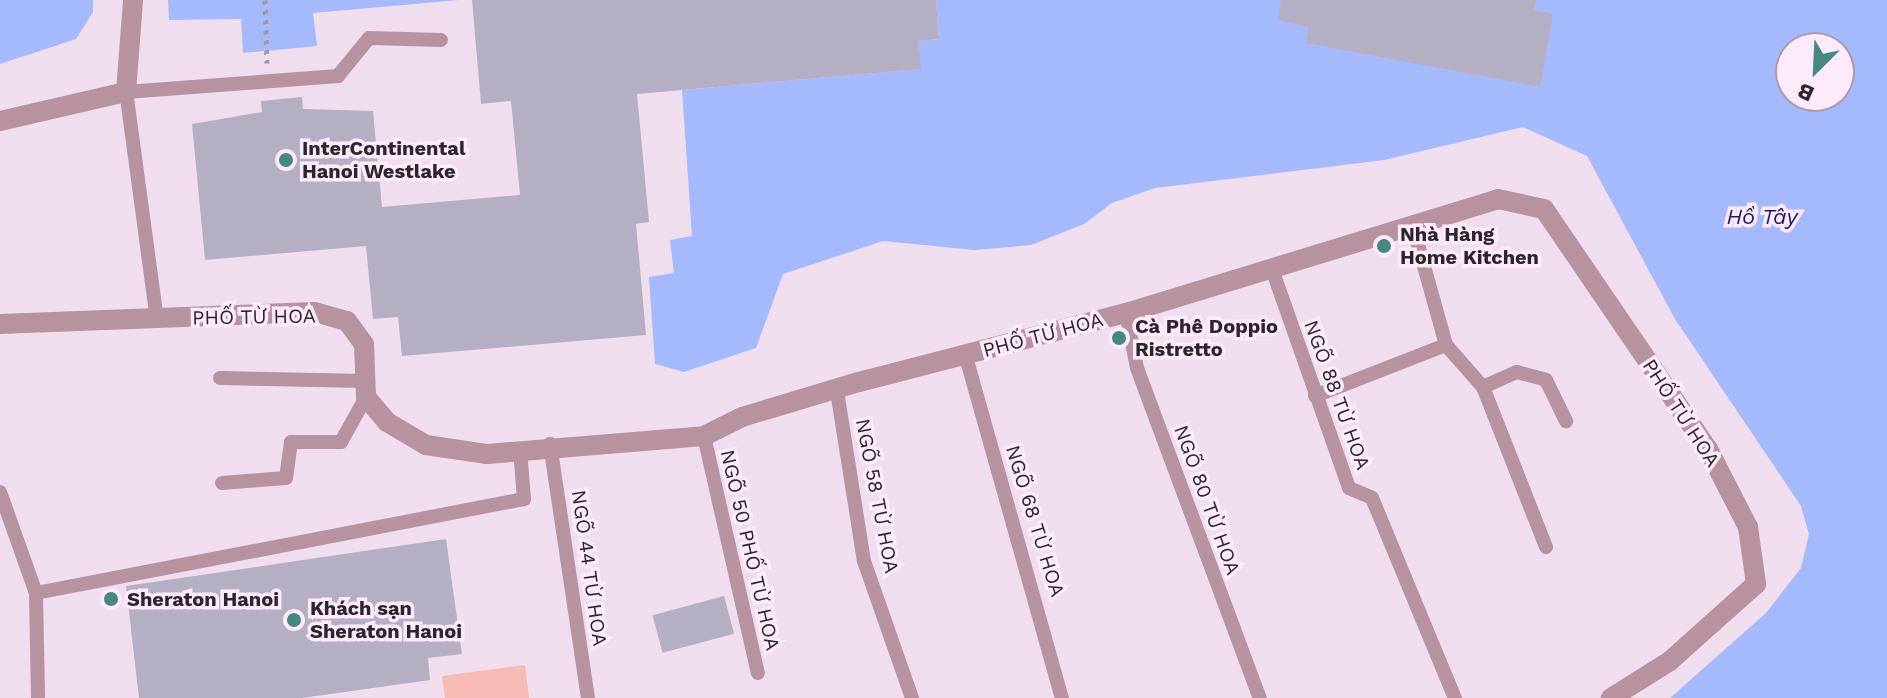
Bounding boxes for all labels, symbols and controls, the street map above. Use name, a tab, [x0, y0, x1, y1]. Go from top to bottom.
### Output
north arrow	[1775, 32, 1855, 112]
text: B	[1794, 78, 1818, 107]
place label: InterContinental Hanoi Westlake	[302, 136, 465, 183]
marker: InterContinental Hanoi Westlake	[277, 151, 295, 169]
water label: Hồ Tây	[1726, 204, 1798, 230]
place label: Nhà Hàng Home Kitchen	[1400, 222, 1539, 269]
marker: Nhà Hàng Home Kitchen	[1375, 237, 1393, 255]
street label: PHỐ TỪ HOA	[192, 304, 316, 330]
street label: PHỐ TỪ HOA	[980, 307, 1106, 363]
place label: Cà Phê Doppio Ristretto	[1135, 314, 1278, 361]
street label: NGÕ 88 TỪ HOA	[1299, 317, 1375, 473]
marker: Cà Phê Doppio Ristretto	[1110, 329, 1128, 347]
street label: PHỐ TỪ HOA	[1637, 354, 1725, 472]
street label: NGÕ 58 TỪ HOA	[850, 417, 904, 575]
street label: NGÕ 80 TỪ HOA	[1169, 422, 1245, 578]
street label: NGÕ 68 TỪ HOA	[1000, 442, 1070, 600]
street label: NGÕ 50 PHỐ TỪ HOA	[715, 447, 785, 653]
street label: NGÕ 44 TỪ HOA	[566, 488, 612, 648]
place label: Sheraton Hanoi	[127, 587, 279, 611]
marker: Sheraton Hanoi	[102, 590, 120, 608]
place label: Khách sạn Sheraton Hanoi	[310, 596, 462, 643]
marker: Khách sạn Sheraton Hanoi	[285, 611, 303, 629]

